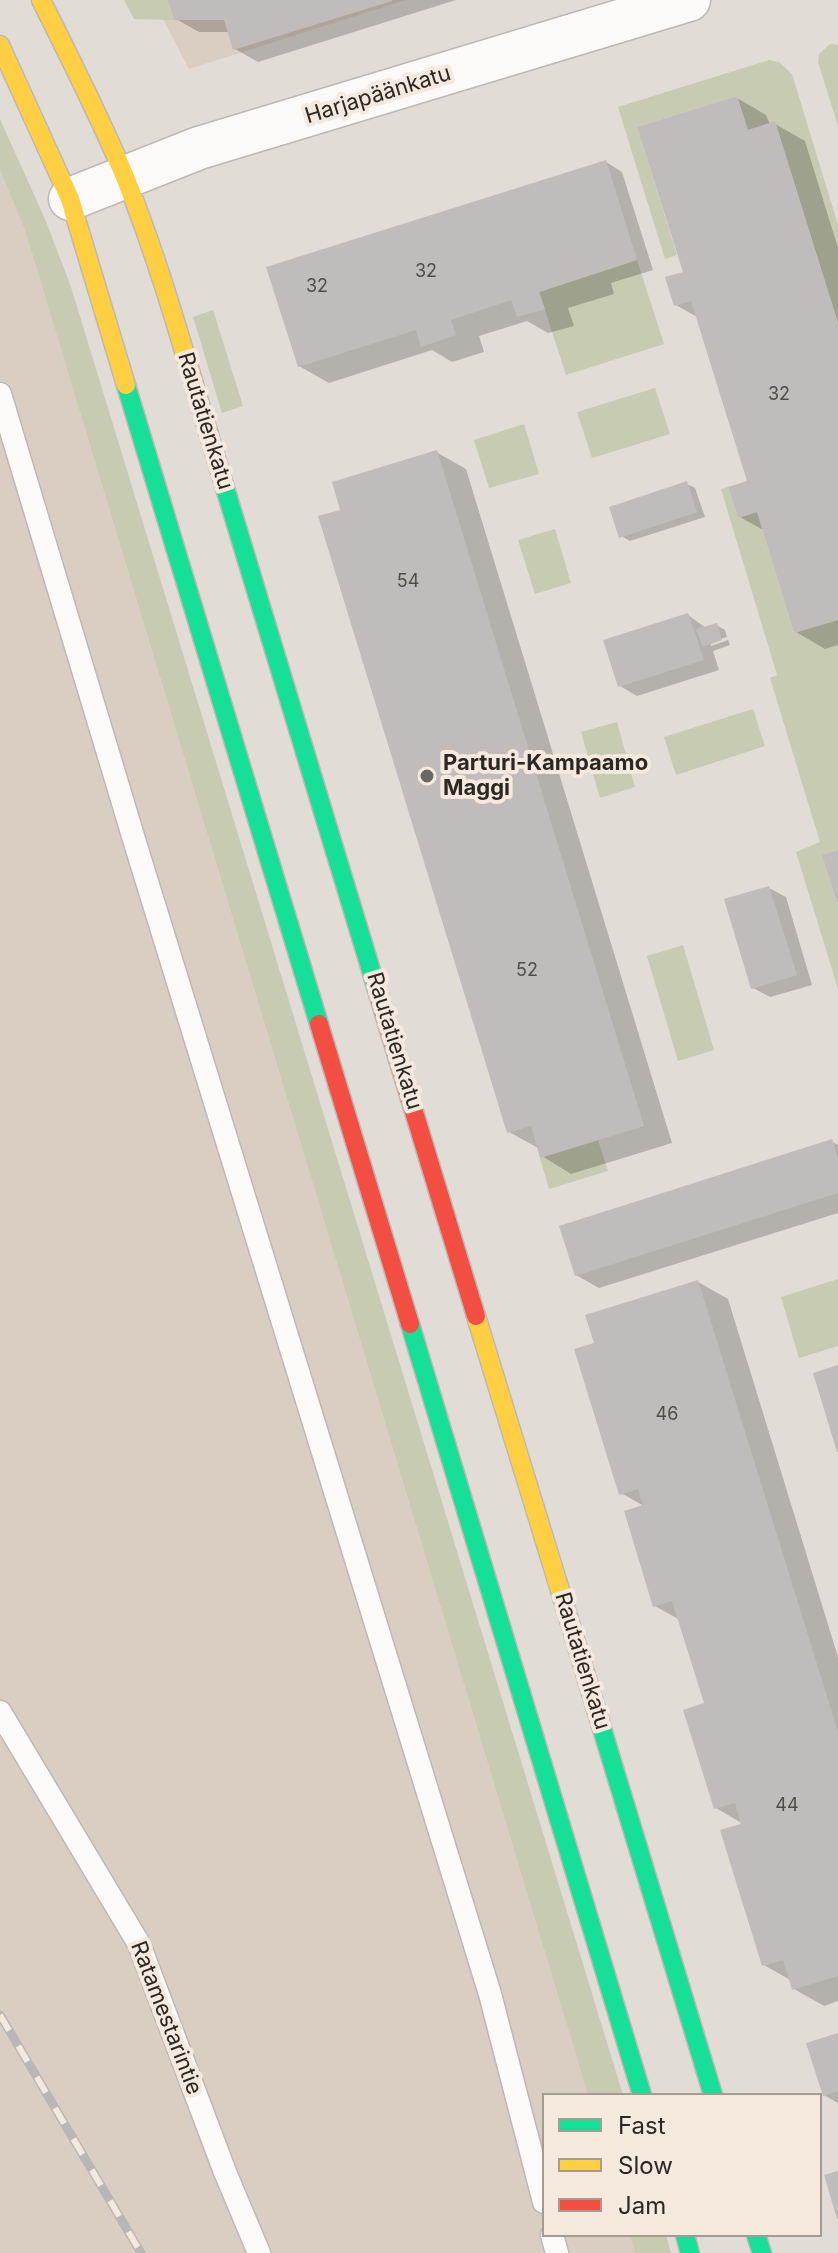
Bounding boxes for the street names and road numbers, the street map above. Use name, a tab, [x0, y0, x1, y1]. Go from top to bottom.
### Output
street label: Harjapäänkatu	[302, 60, 454, 130]
street label: Rautatienkatu	[172, 349, 238, 493]
street label: Rautatienkatu	[361, 969, 427, 1113]
street label: Rautatienkatu	[549, 1589, 615, 1733]
street label: Ratamestarintie	[125, 1938, 207, 2098]

